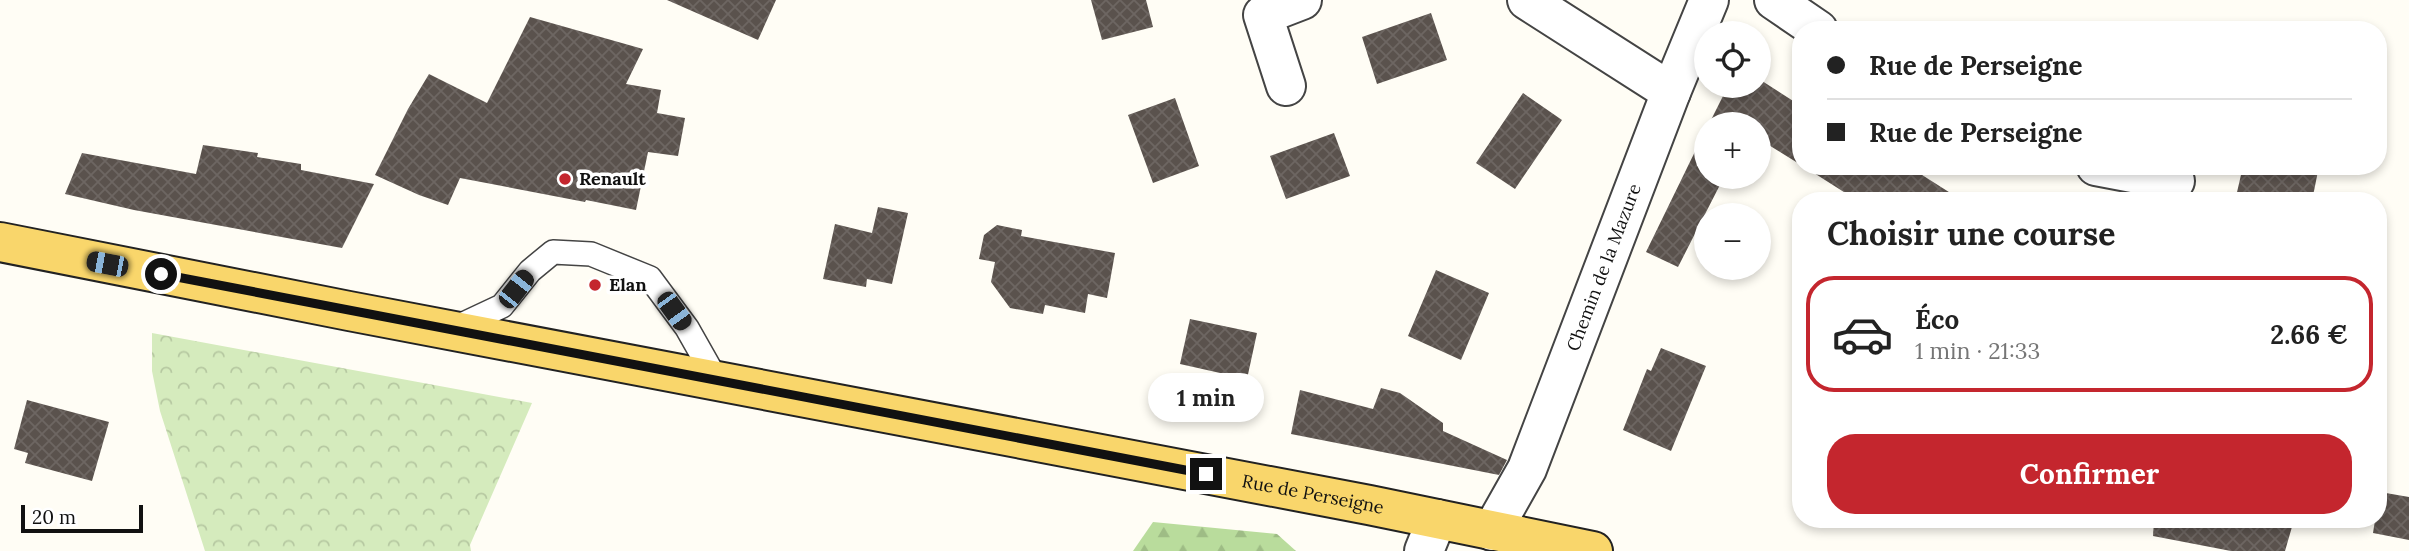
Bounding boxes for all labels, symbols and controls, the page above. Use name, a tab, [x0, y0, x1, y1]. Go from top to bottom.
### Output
map controls	[1694, 21, 1771, 280]
button: locate	[1694, 21, 1771, 98]
text: Rue de Perseigne	[1869, 49, 2083, 82]
button: +	[1694, 112, 1771, 189]
text: Rue de Perseigne	[1869, 116, 2083, 149]
place label: Renault	[579, 167, 646, 190]
marker: Renault	[557, 171, 573, 187]
street label: Chemin de la Mazure	[1561, 180, 1646, 354]
button: −	[1694, 203, 1771, 280]
text: Choisir une course	[1827, 213, 2115, 254]
car	[85, 250, 130, 278]
route start	[145, 258, 177, 290]
car	[495, 266, 538, 312]
place label: Elan	[609, 273, 647, 296]
marker: Elan	[587, 277, 603, 293]
car	[654, 288, 695, 334]
icon: car	[1831, 303, 1894, 366]
text: Éco	[1915, 303, 1959, 336]
text: 2.66 €	[2270, 318, 2348, 351]
text: 1 min · 21:33	[1915, 336, 2040, 365]
callout: 1 min	[1148, 372, 1264, 421]
text: 1 min	[1177, 383, 1235, 412]
button: Confirmer	[1827, 434, 2352, 514]
route end	[1190, 458, 1222, 490]
street label: Rue de Perseigne	[1240, 469, 1386, 519]
scale bar	[21, 502, 144, 534]
text: 20 m	[32, 505, 76, 529]

